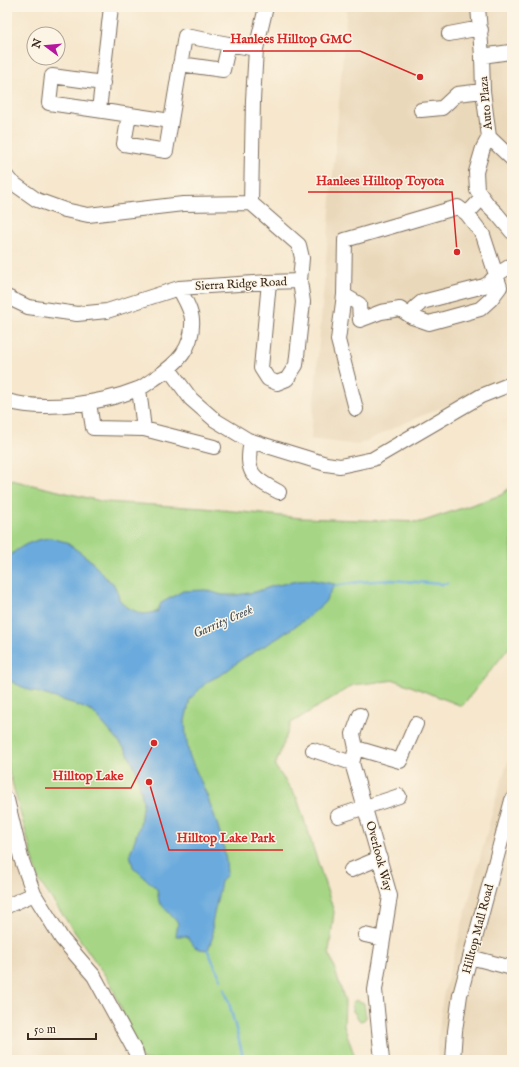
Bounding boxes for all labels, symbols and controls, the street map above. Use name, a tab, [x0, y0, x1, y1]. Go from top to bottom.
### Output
north arrow	[26, 26, 66, 66]
callout: Hanlees Hilltop GMC	[223, 26, 360, 51]
text: Hanlees Hilltop GMC	[230, 31, 352, 48]
text: N	[29, 37, 46, 51]
street label: Auto Plaza	[476, 75, 496, 131]
callout: Hanlees Hilltop Toyota	[308, 167, 452, 192]
text: Hanlees Hilltop Toyota	[316, 173, 444, 190]
street label: Sierra Ridge Road	[195, 274, 288, 294]
water label: Garrity Creek	[191, 601, 256, 643]
callout: Hilltop Lake	[45, 763, 131, 788]
text: Hilltop Lake	[53, 768, 123, 785]
street label: Overlook Way	[362, 819, 396, 893]
callout: Hilltop Lake Park	[169, 825, 283, 850]
text: Hilltop Lake Park	[177, 830, 276, 847]
street label: Hilltop Mall Road	[459, 882, 498, 976]
scale bar	[28, 1015, 96, 1041]
text: 50 m	[34, 1022, 56, 1037]

